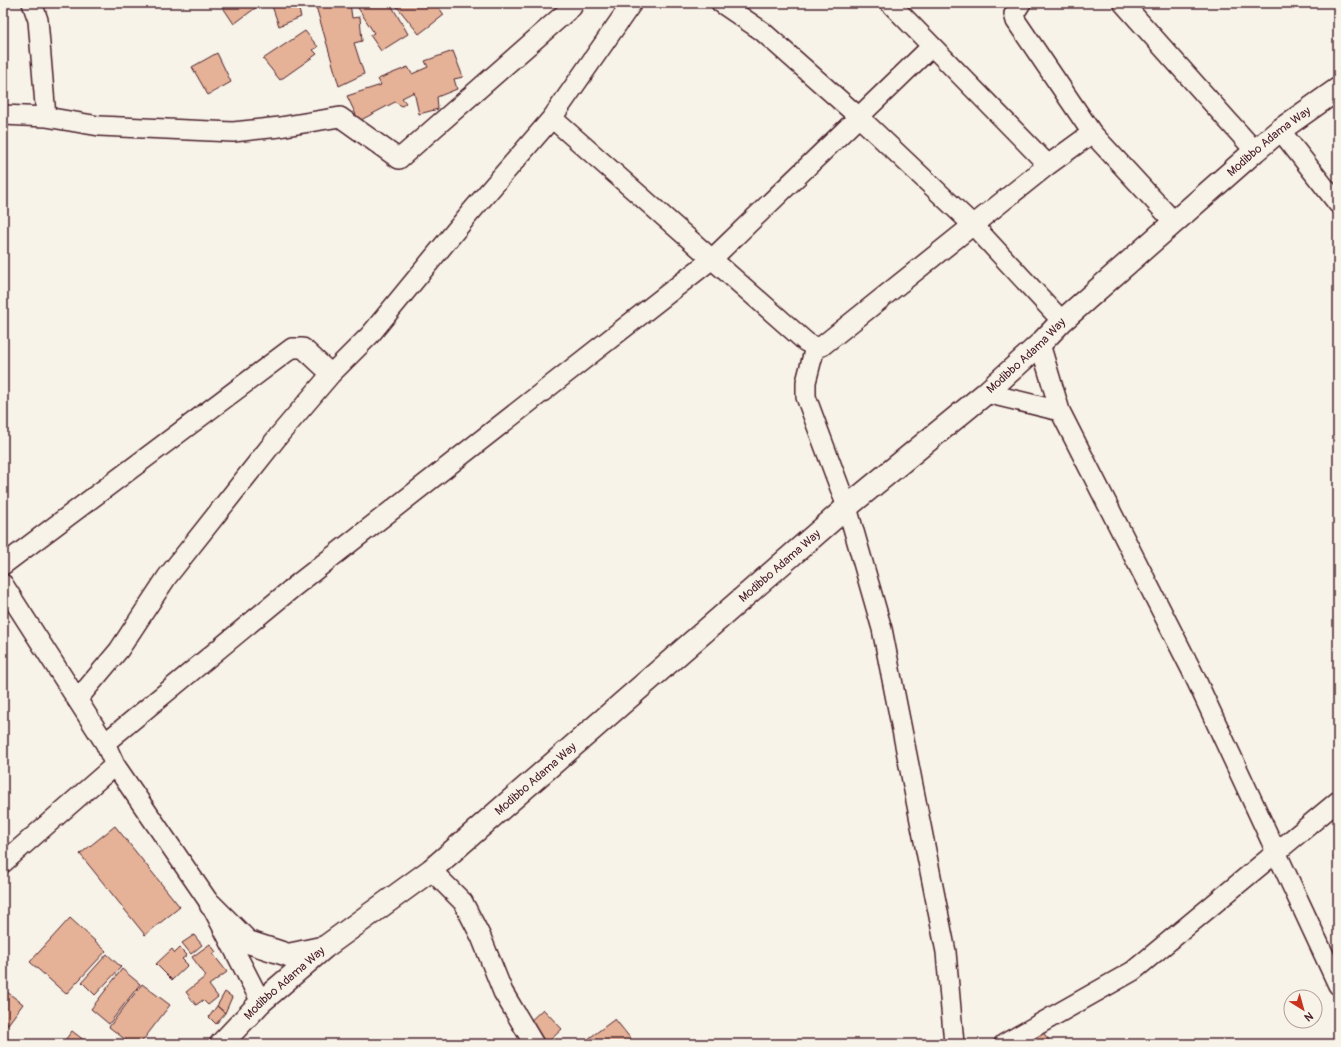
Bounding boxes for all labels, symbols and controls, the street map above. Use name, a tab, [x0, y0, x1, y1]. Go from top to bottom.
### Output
street label: Modibbo Adama Way	[1224, 103, 1313, 180]
street label: Modibbo Adama Way	[983, 315, 1068, 396]
street label: Modibbo Adama Way	[736, 526, 823, 605]
street label: Modibbo Adama Way	[492, 739, 579, 818]
street label: Modibbo Adama Way	[241, 943, 328, 1023]
north arrow	[1283, 989, 1323, 1029]
text: N	[1301, 1009, 1316, 1024]

